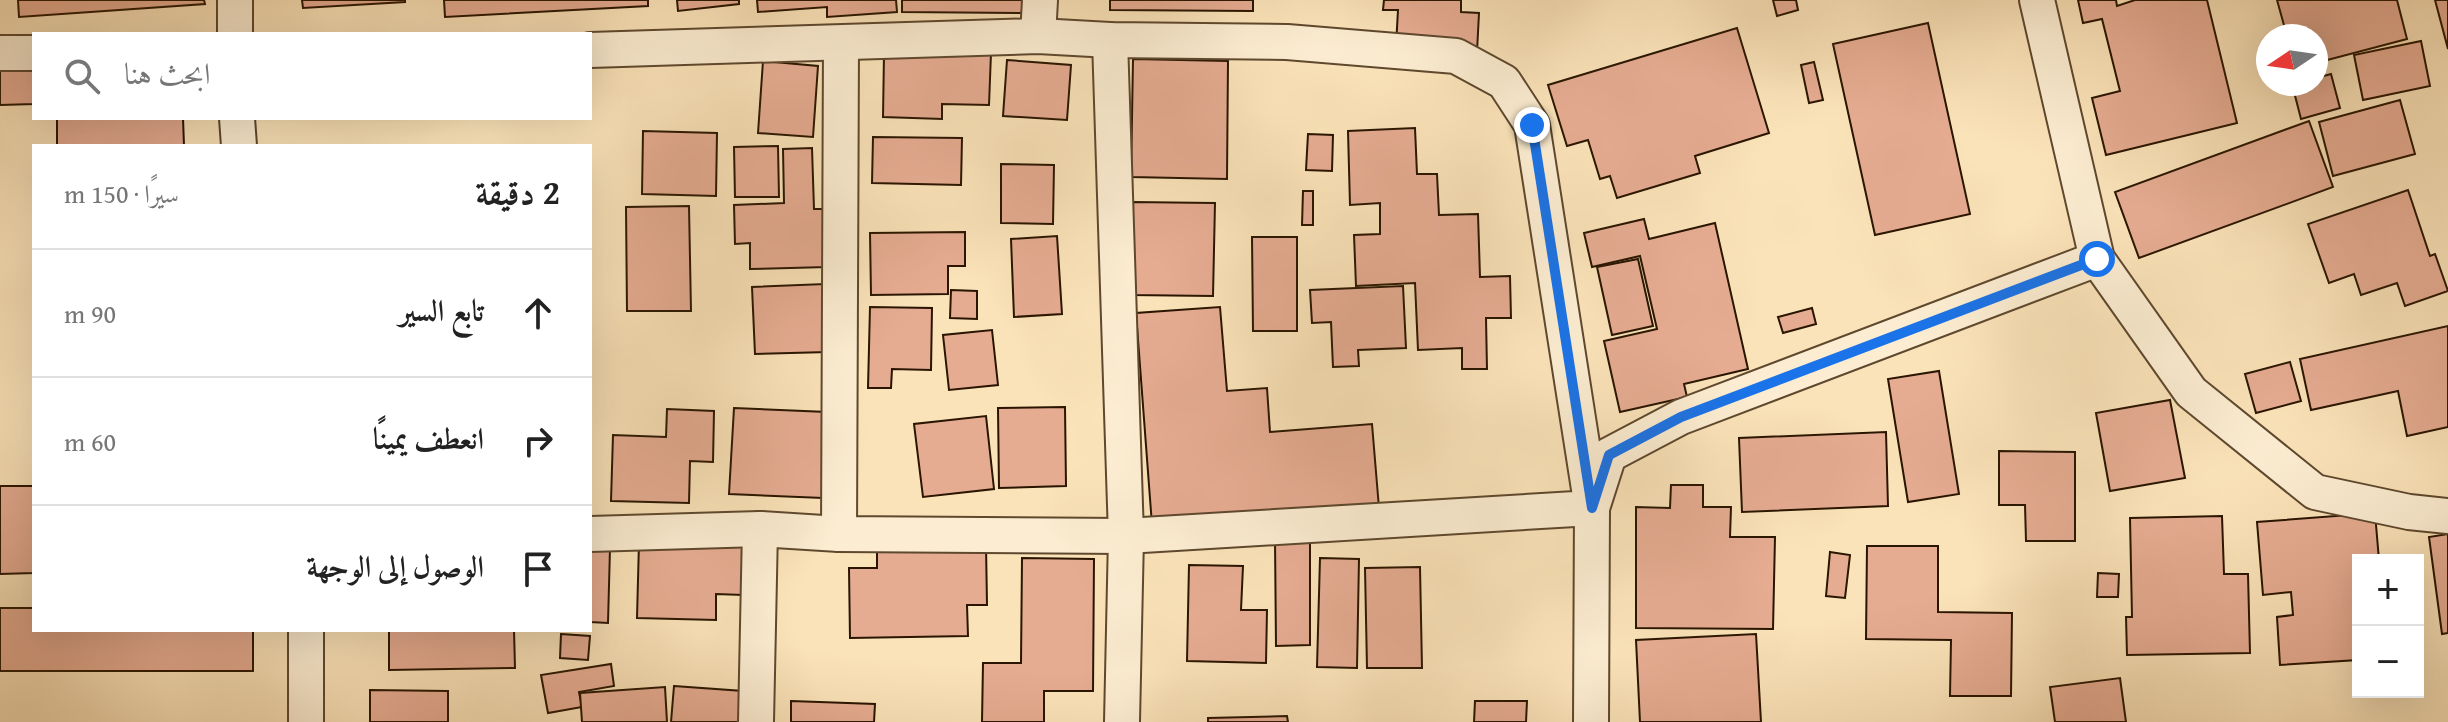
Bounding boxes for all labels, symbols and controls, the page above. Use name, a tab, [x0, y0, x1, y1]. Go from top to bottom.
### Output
north arrow	[2256, 24, 2328, 96]
search box	[32, 32, 592, 120]
text: ابحث هنا	[124, 51, 211, 95]
icon: search	[60, 54, 104, 98]
route end	[1514, 107, 1550, 143]
text: 2 دقيقة	[476, 167, 560, 216]
text: سيرًا · 150 m	[64, 174, 179, 213]
route start	[2079, 241, 2115, 277]
text: تابع السير	[399, 288, 484, 332]
icon: ahead	[516, 291, 560, 335]
text: 90 m	[64, 294, 116, 333]
text: انعطف يمينًا	[373, 416, 484, 460]
icon: right	[516, 419, 560, 463]
text: 60 m	[64, 422, 116, 461]
text: الوصول إلى الوجهة	[306, 544, 484, 588]
icon: arrive	[516, 547, 560, 591]
map controls	[2352, 554, 2424, 698]
button: +	[2352, 554, 2424, 626]
button: −	[2352, 626, 2424, 698]

